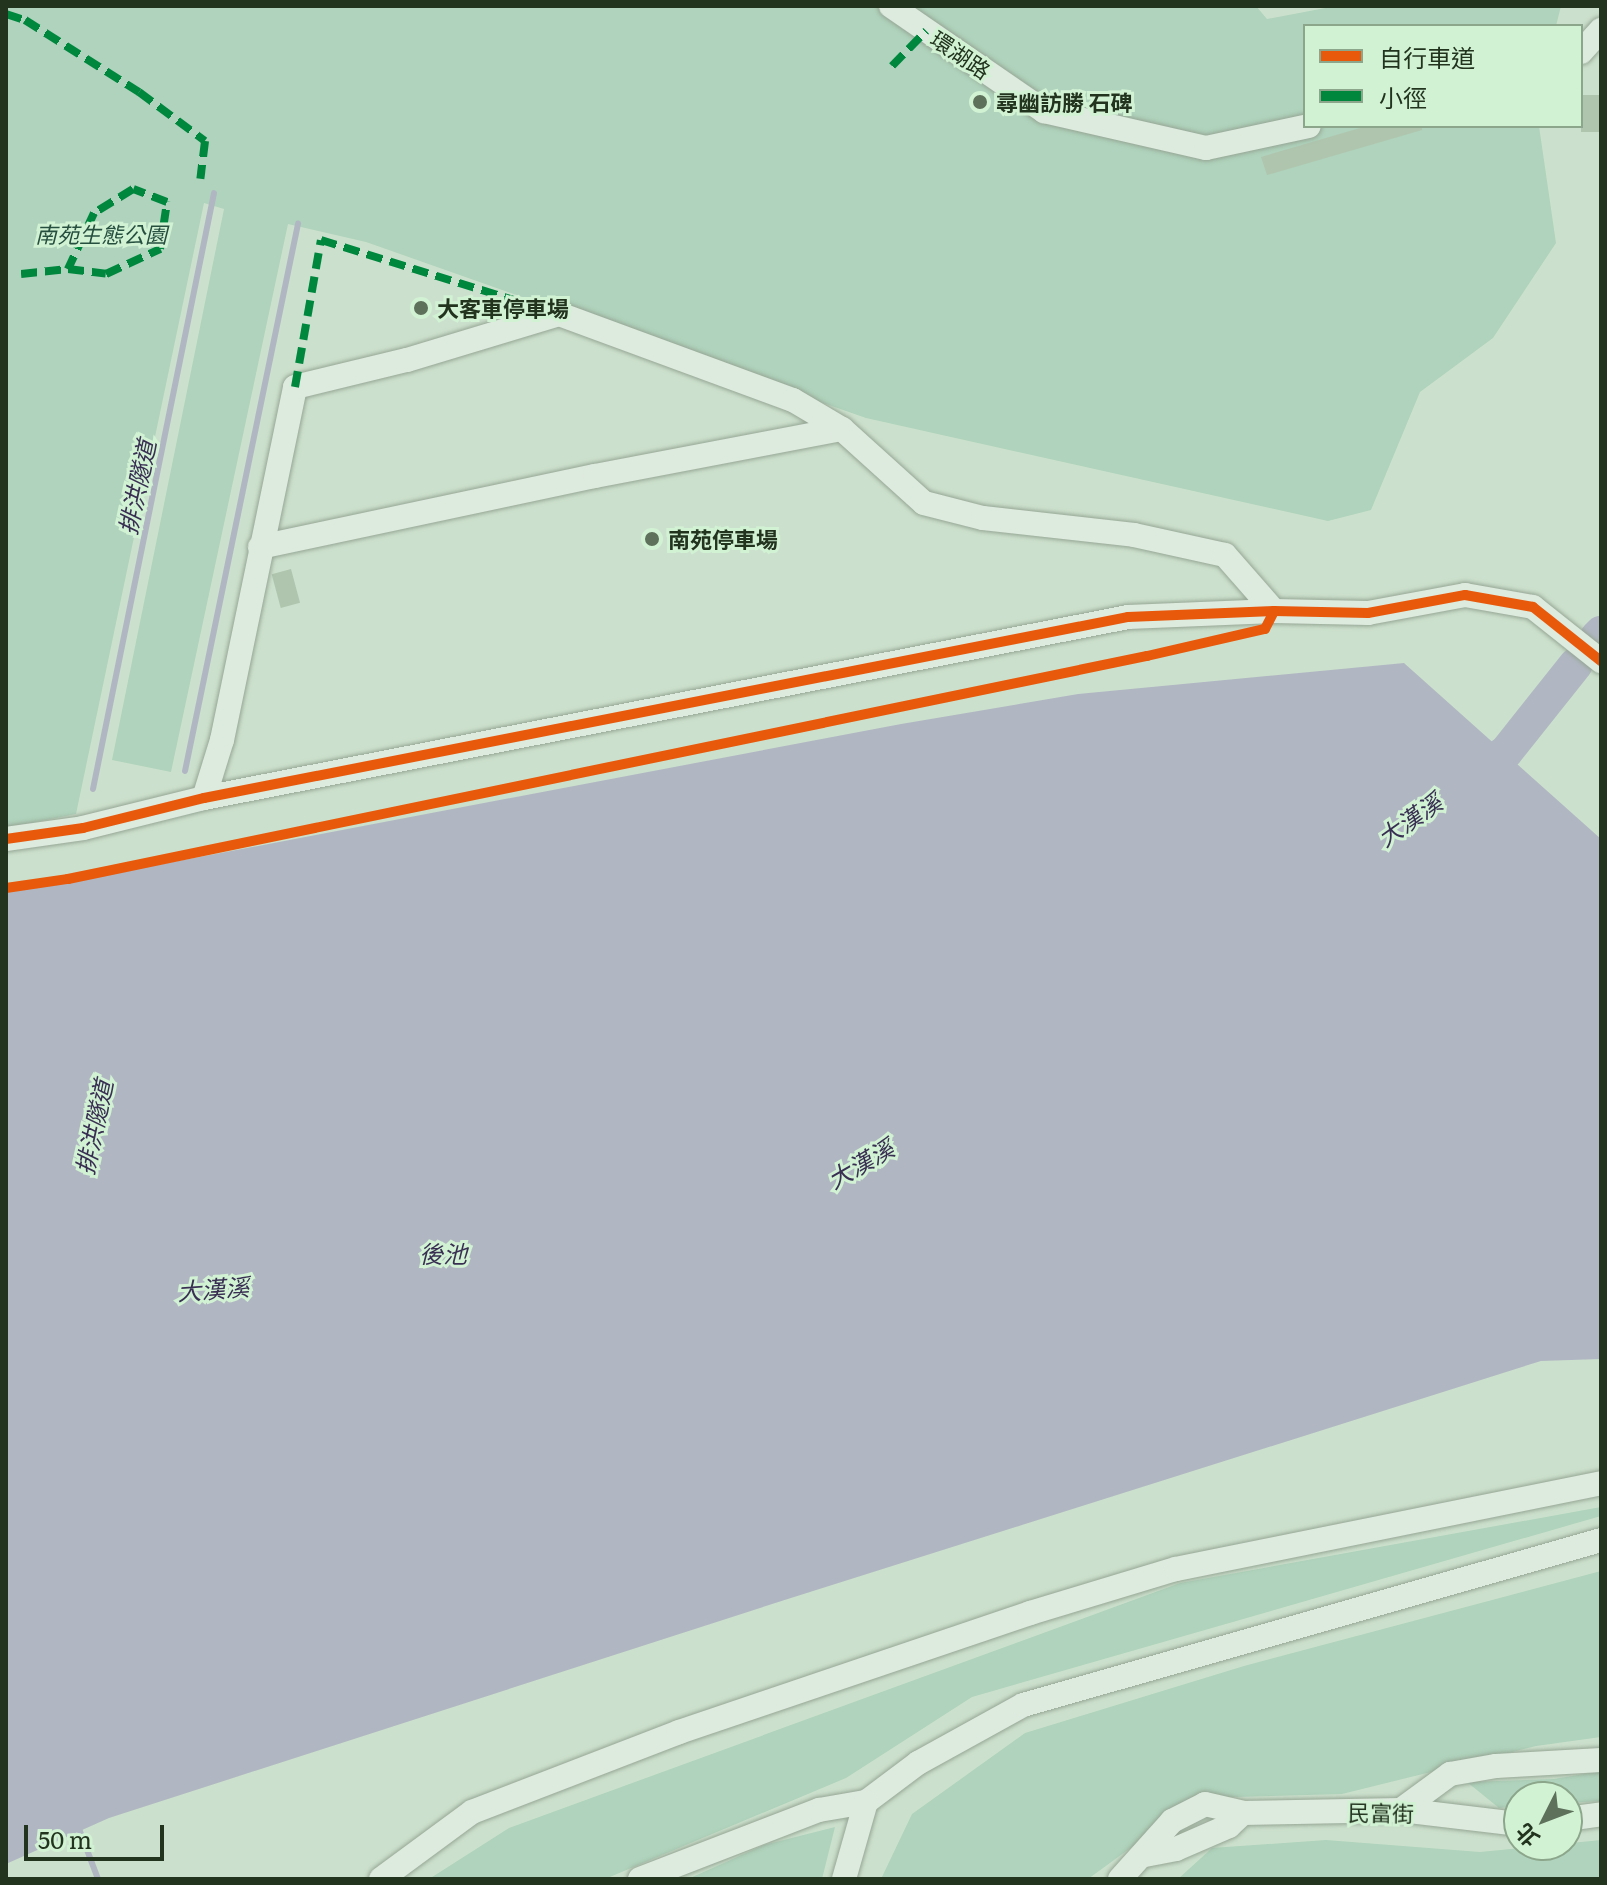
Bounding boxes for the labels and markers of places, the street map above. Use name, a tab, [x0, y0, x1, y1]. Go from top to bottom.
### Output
place label: 尋幽訪勝 石碑	[996, 89, 1132, 115]
marker: 尋幽訪勝 石碑	[971, 93, 989, 111]
place label: 大客車停車場	[437, 295, 569, 321]
marker: 大客車停車場	[412, 299, 430, 317]
place label: 南苑停車場	[668, 526, 778, 552]
marker: 南苑停車場	[643, 530, 661, 548]

